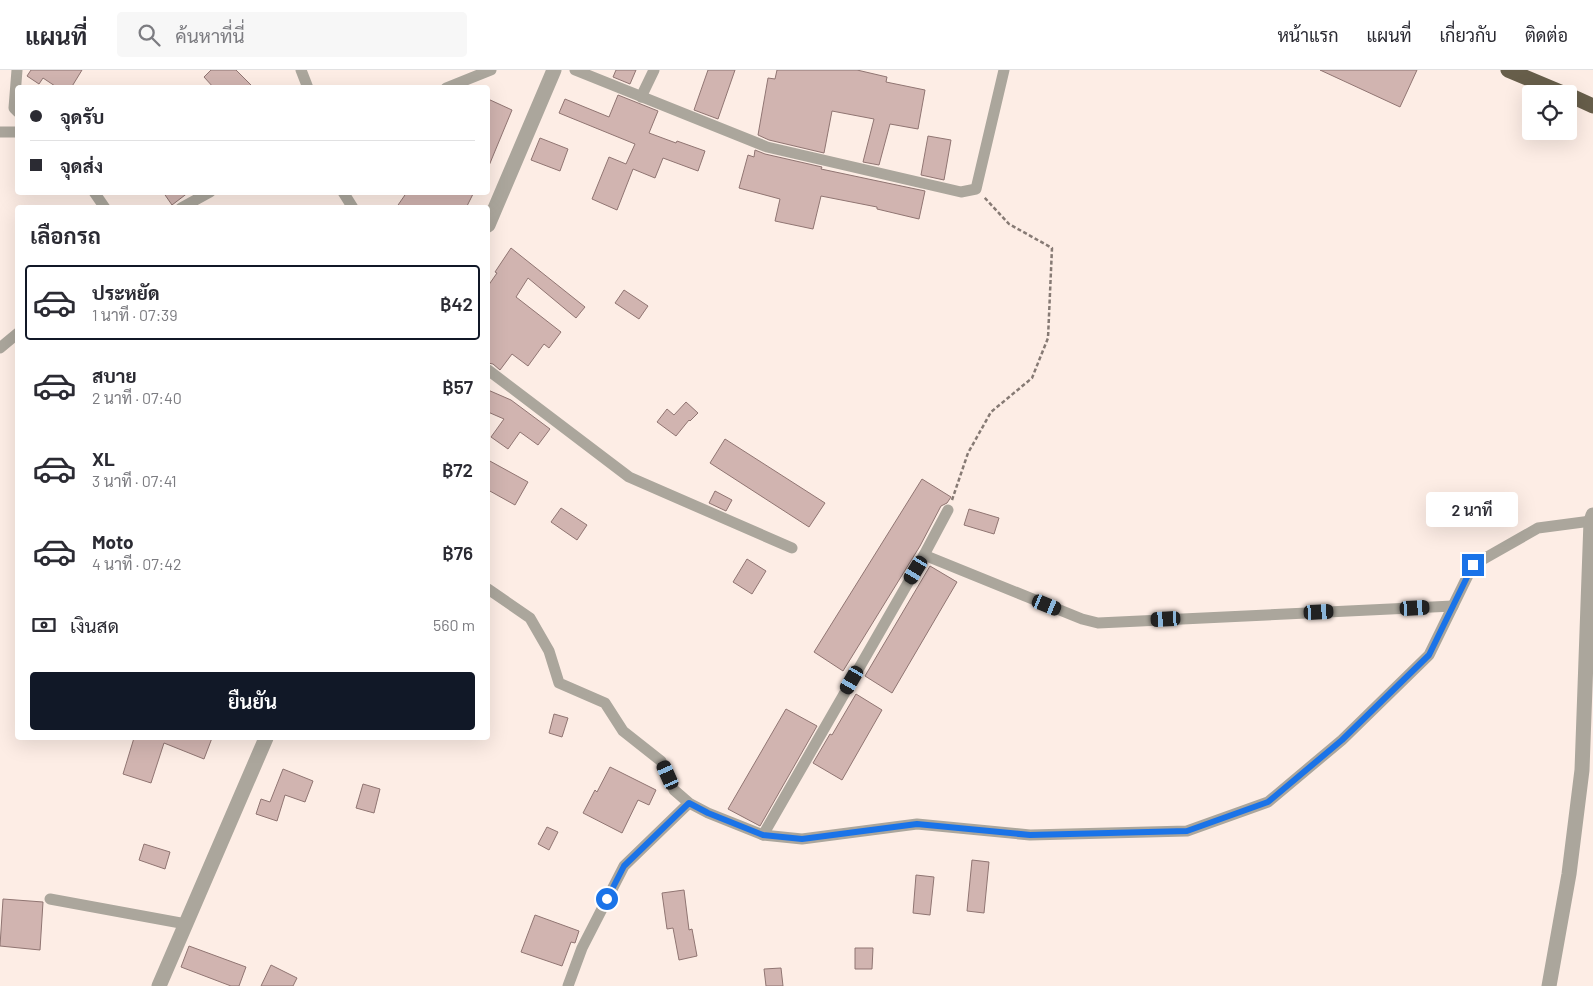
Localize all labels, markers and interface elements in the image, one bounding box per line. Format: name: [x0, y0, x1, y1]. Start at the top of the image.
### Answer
search box: [117, 12, 467, 57]
text: แผนที่: [25, 21, 87, 50]
icon: search: [135, 21, 163, 49]
text: ค้นหาที่นี่: [175, 24, 245, 47]
text: หน้าแรก: [1277, 24, 1339, 46]
text: แผนที่: [1367, 24, 1411, 46]
text: เกี่ยวกับ: [1439, 24, 1497, 46]
text: ติดต่อ: [1525, 24, 1568, 46]
map controls: [1522, 85, 1577, 140]
button: locate: [1522, 85, 1577, 140]
text: จุดรับ: [60, 105, 104, 128]
text: จุดส่ง: [60, 154, 103, 177]
text: เลือกรถ: [30, 222, 101, 248]
icon: car: [32, 280, 77, 325]
text: ประหยัด: [92, 281, 160, 304]
text: ฿42: [440, 292, 473, 315]
text: 1 นาที · 07:39: [92, 305, 178, 324]
icon: car: [32, 363, 77, 408]
text: สบาย: [92, 364, 137, 387]
text: ฿57: [442, 375, 473, 398]
text: 2 นาที · 07:40: [92, 388, 182, 407]
icon: car: [32, 446, 77, 491]
text: XL: [92, 447, 115, 470]
text: ฿72: [442, 458, 473, 481]
text: 3 นาที · 07:41: [92, 471, 177, 490]
callout: 2 นาที: [1427, 492, 1519, 528]
text: 2 นาที: [1451, 500, 1493, 519]
icon: car: [32, 529, 77, 574]
text: Moto: [92, 530, 134, 553]
text: ฿76: [442, 541, 473, 564]
car: [901, 553, 930, 587]
text: 4 นาที · 07:42: [92, 554, 182, 573]
route end: [1462, 554, 1484, 576]
car: [1030, 592, 1063, 618]
car: [1399, 600, 1430, 616]
car: [1303, 604, 1334, 620]
icon: cash: [30, 611, 58, 639]
car: [1150, 611, 1181, 627]
text: เงินสด: [70, 614, 119, 637]
text: 560 m: [433, 615, 475, 634]
car: [838, 663, 865, 697]
button: ยืนยัน: [30, 672, 475, 730]
car: [655, 758, 680, 792]
route start: [596, 888, 618, 910]

